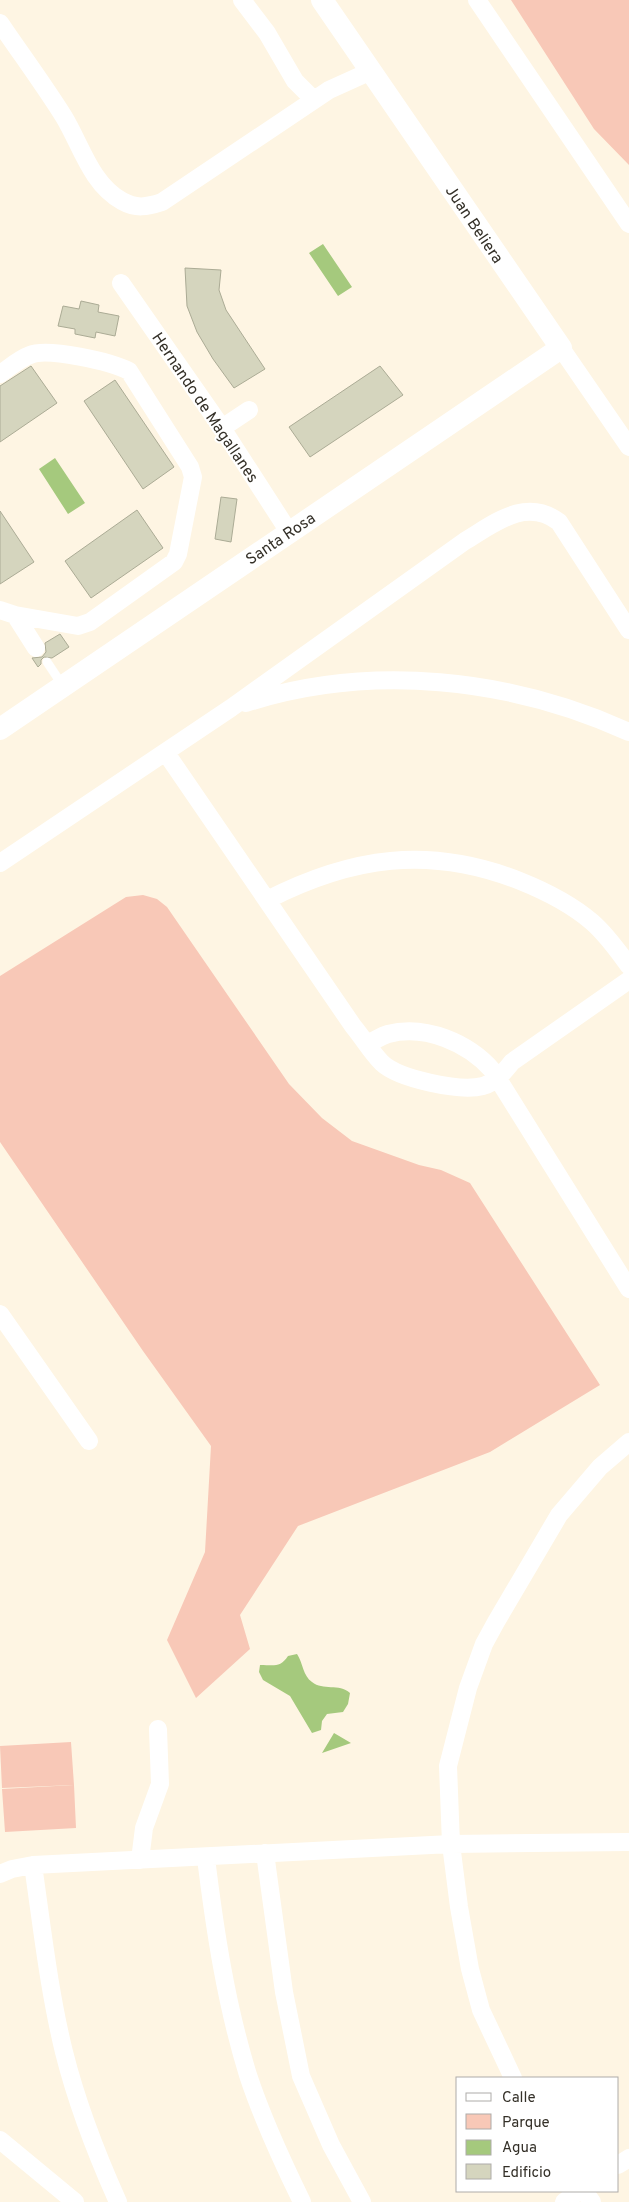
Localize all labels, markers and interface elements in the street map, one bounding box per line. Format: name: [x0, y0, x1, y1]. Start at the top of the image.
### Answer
street label: Juan Beliera: [440, 182, 507, 268]
street label: Hernando de Magallanes: [147, 329, 262, 487]
street label: Santa Rosa: [242, 509, 320, 570]
legend: [456, 2077, 619, 2192]
text: Calle: [502, 2089, 536, 2108]
text: Parque: [502, 2114, 550, 2133]
text: Agua: [502, 2139, 537, 2158]
text: Edificio: [502, 2164, 551, 2183]

